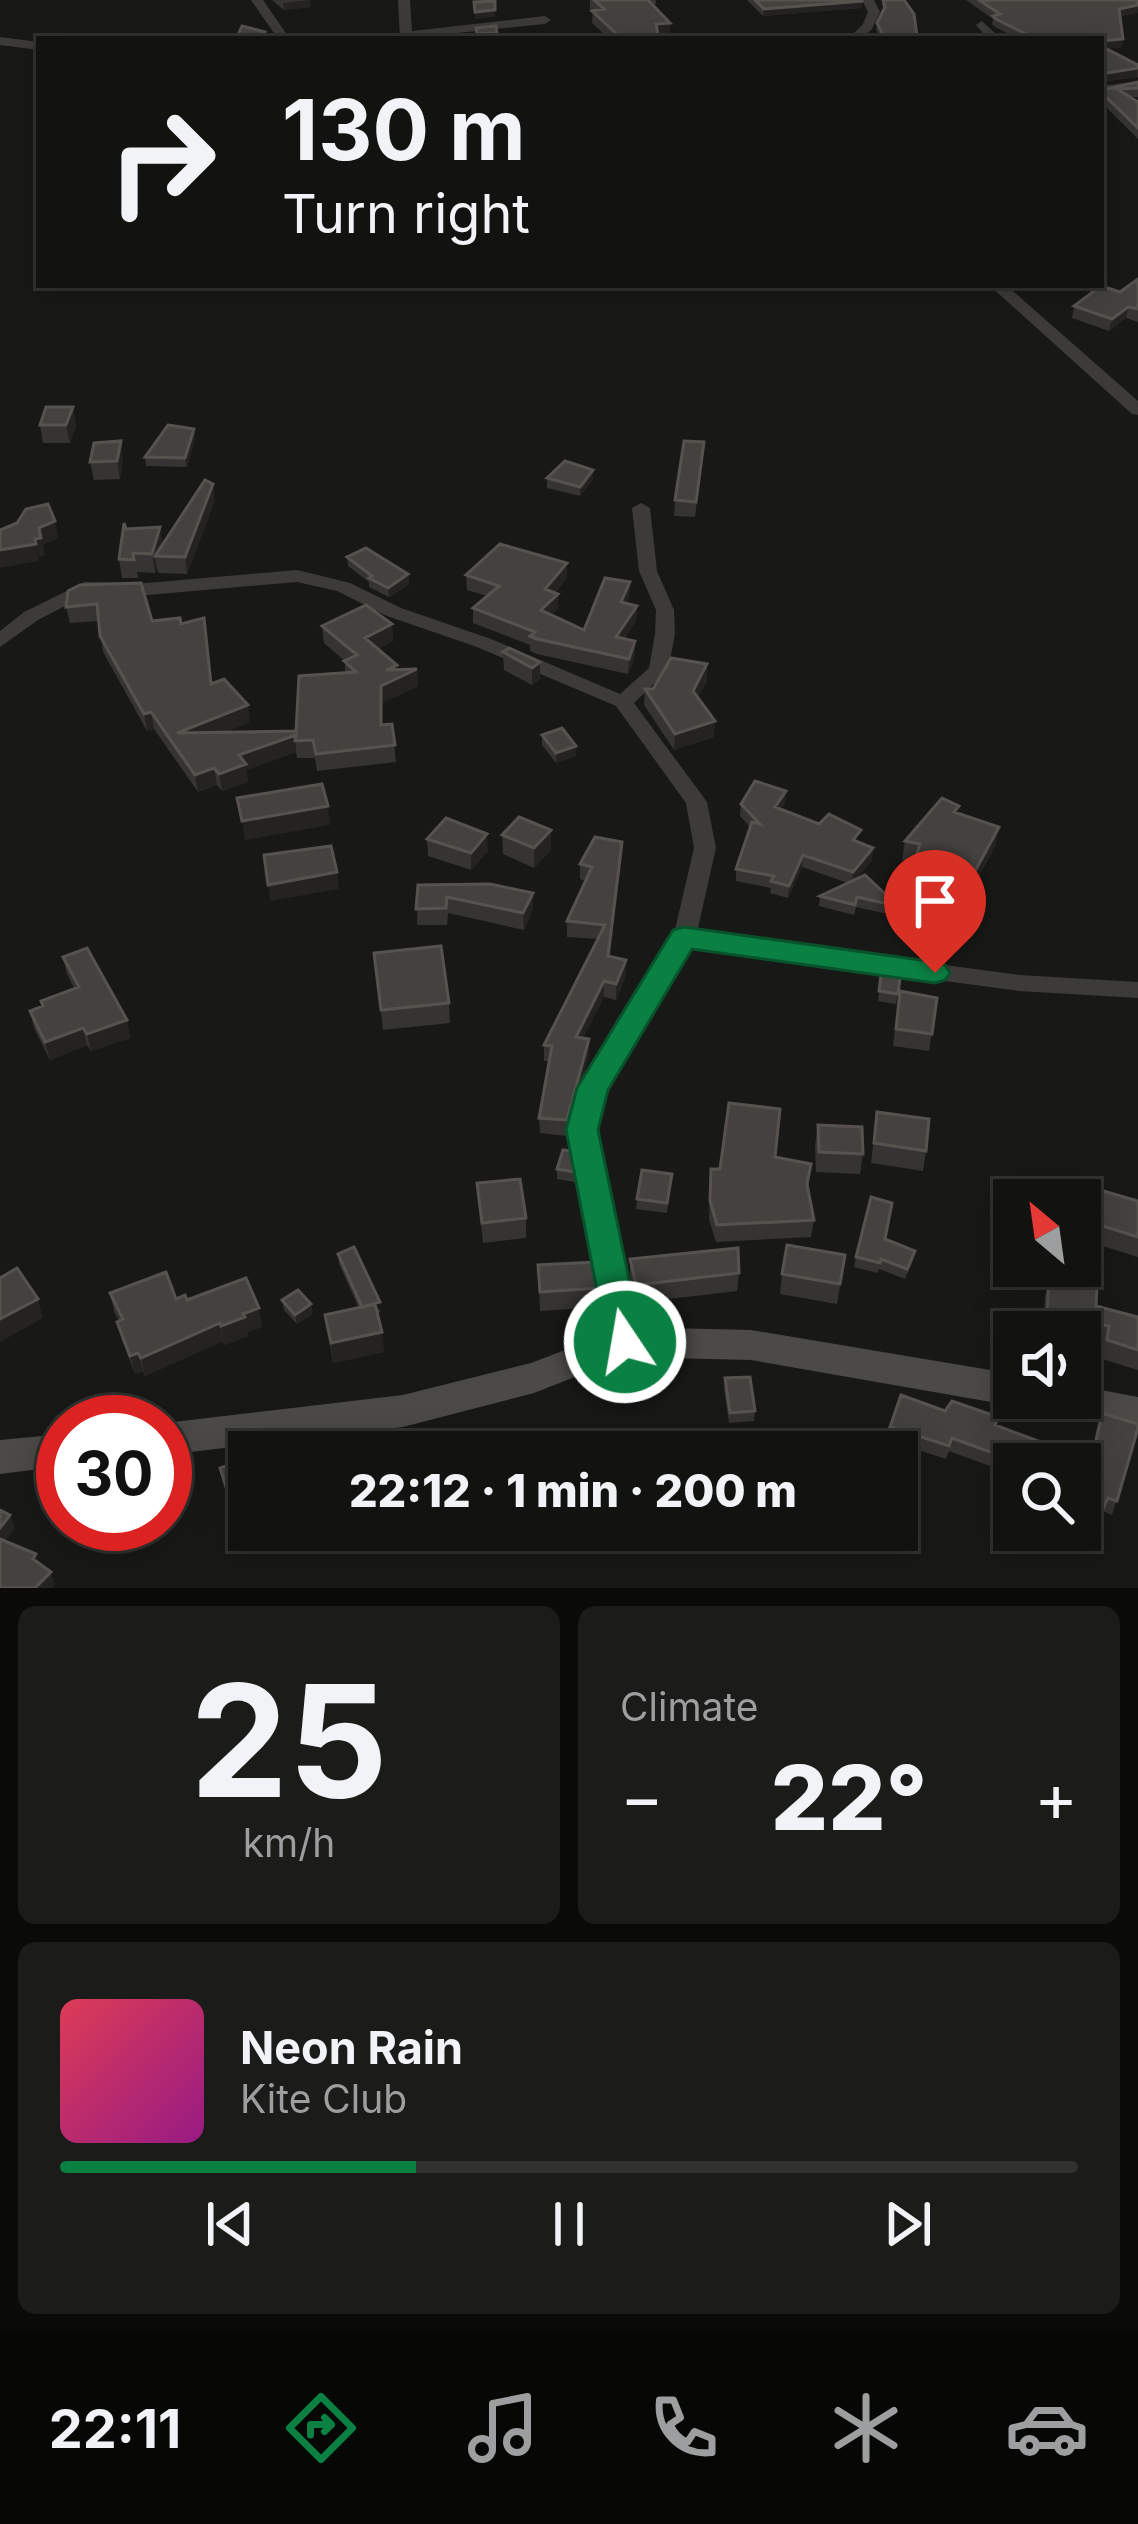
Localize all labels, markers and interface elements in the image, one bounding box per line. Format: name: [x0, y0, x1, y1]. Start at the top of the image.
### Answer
text: 130 m: [282, 79, 526, 180]
icon: right: [84, 84, 240, 240]
text: Turn right: [282, 181, 530, 246]
pin: [884, 850, 986, 973]
icon: arrive: [902, 868, 968, 934]
north arrow: [993, 1179, 1101, 1287]
map controls: [993, 1179, 1101, 1551]
position arrow: [562, 1279, 688, 1405]
button: sound: [993, 1311, 1101, 1419]
speed limit sign: 30: [36, 1395, 192, 1551]
button: search: [993, 1443, 1101, 1551]
text: 22:12 · 1 min · 200 m: [349, 1463, 797, 1518]
text: 25: [190, 1646, 388, 1835]
text: Climate: [620, 1683, 759, 1730]
text: 22°: [771, 1743, 927, 1852]
text: −: [620, 1757, 664, 1837]
text: +: [1034, 1757, 1078, 1837]
text: km/h: [243, 1819, 335, 1866]
text: Neon Rain: [240, 2020, 463, 2075]
text: Kite Club: [240, 2075, 407, 2122]
icon: previous: [197, 2191, 263, 2257]
icon: pause: [536, 2191, 602, 2257]
icon: next: [875, 2191, 941, 2257]
icon: directions: [279, 2386, 363, 2470]
icon: music: [461, 2386, 545, 2470]
icon: phone: [642, 2386, 726, 2470]
icon: climate: [824, 2386, 908, 2470]
icon: car: [1005, 2386, 1089, 2470]
text: 22:11: [49, 2396, 181, 2461]

